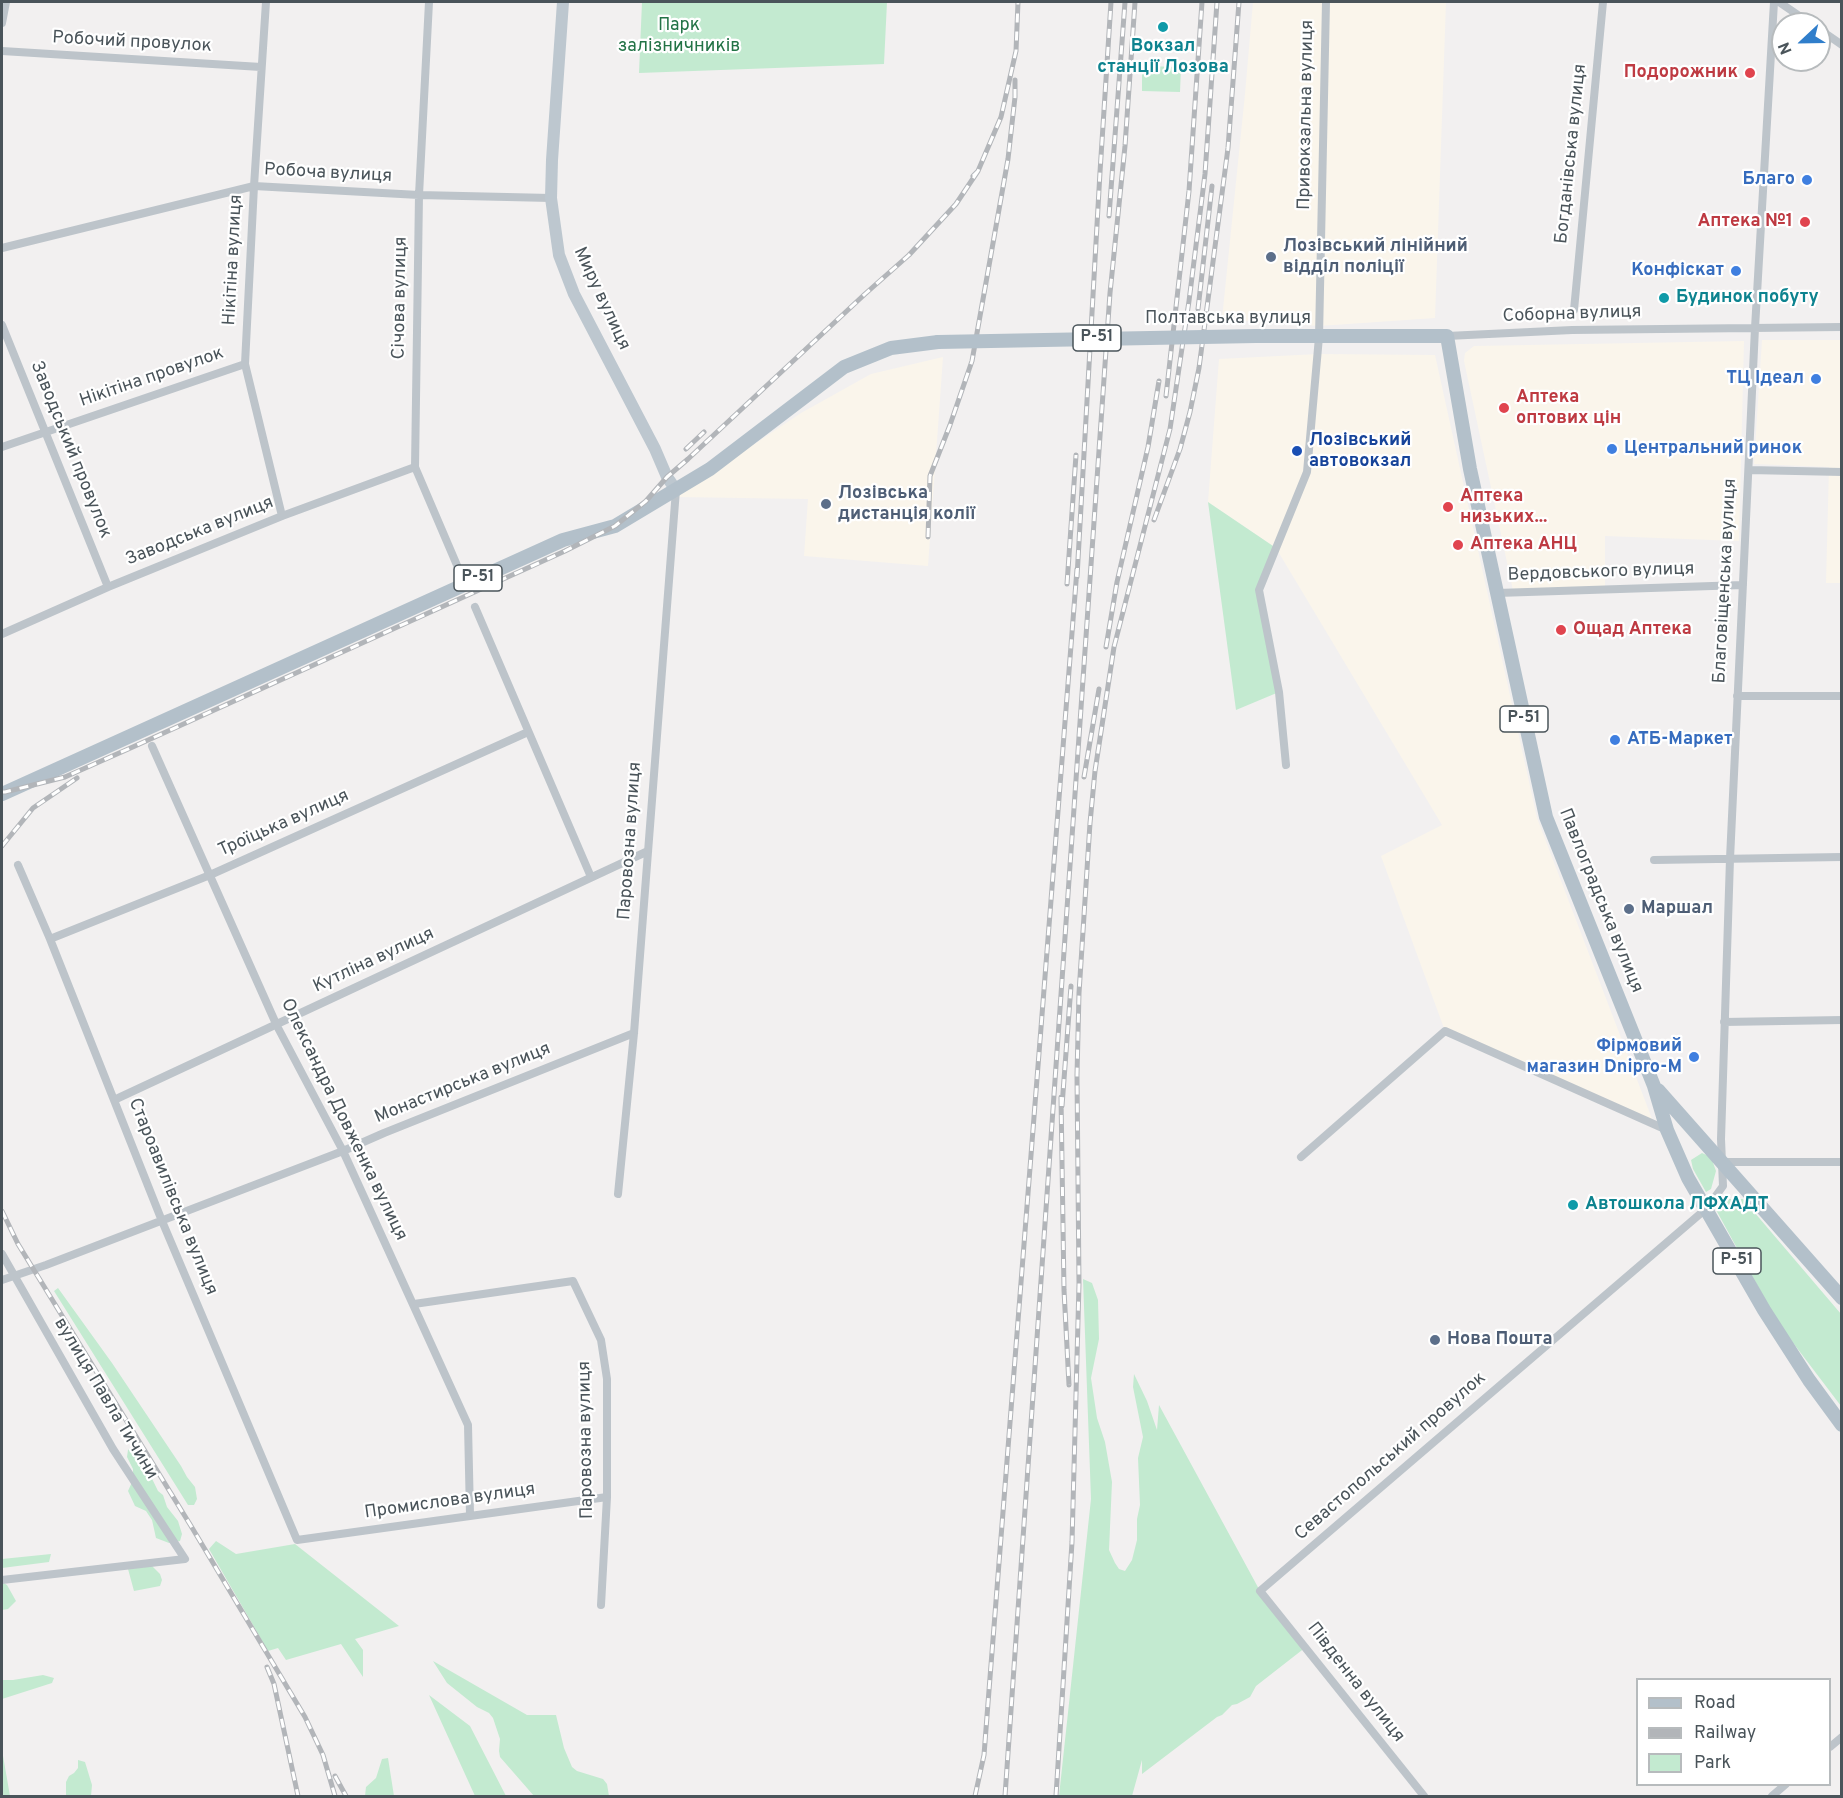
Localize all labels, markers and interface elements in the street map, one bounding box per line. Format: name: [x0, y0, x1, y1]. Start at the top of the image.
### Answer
north arrow: [1771, 12, 1831, 72]
park label: Парк залізничників: [618, 15, 740, 57]
marker: Вокзал станції Лозова: [1156, 20, 1170, 34]
street label: Привокзальна вулиця: [1295, 20, 1319, 210]
street label: Робочий провулок: [52, 28, 212, 58]
place label: Вокзал станції Лозова: [1097, 36, 1229, 78]
text: N: [1775, 39, 1798, 57]
place label: Подорожник: [1624, 62, 1738, 84]
street label: Богданівська вулиця: [1552, 63, 1592, 245]
marker: Подорожник: [1743, 66, 1757, 80]
street label: Робоча вулиця: [263, 160, 393, 188]
place label: Благо: [1742, 169, 1795, 191]
marker: Благо: [1800, 173, 1814, 187]
street label: Нікітіна вулиця: [220, 194, 248, 326]
place label: Аптека №1: [1697, 211, 1793, 233]
marker: Аптека №1: [1798, 215, 1812, 229]
street label: Січова вулиця: [389, 236, 413, 360]
place label: Лозівський лінійний відділ поліції: [1283, 236, 1468, 278]
street label: Миру вулиця: [568, 244, 634, 354]
marker: Лозівський лінійний відділ поліції: [1264, 250, 1278, 264]
place label: Конфіскат: [1631, 260, 1724, 282]
marker: Конфіскат: [1729, 264, 1743, 278]
place label: Будинок побуту: [1676, 287, 1819, 309]
marker: Будинок побуту: [1657, 291, 1671, 305]
street label: Соборна вулиця: [1502, 302, 1642, 328]
street label: Полтавська вулиця: [1145, 308, 1311, 330]
road number: Р-51: [1073, 325, 1121, 351]
street label: Нікітіна провулок: [77, 343, 227, 413]
street label: Заводський провулок: [25, 358, 115, 542]
place label: ТЦ Ідеал: [1726, 368, 1804, 390]
marker: ТЦ Ідеал: [1809, 372, 1823, 386]
place label: Аптека оптових цін: [1516, 387, 1621, 430]
marker: Аптека оптових цін: [1497, 401, 1511, 415]
place label: Лозівський автовокзал: [1309, 430, 1411, 472]
place label: Центральний ринок: [1624, 438, 1802, 460]
marker: Центральний ринок: [1605, 442, 1619, 456]
marker: Лозівський автовокзал: [1290, 444, 1304, 458]
street label: Благовіщенська вулиця: [1710, 478, 1742, 684]
place label: Лозівська дистанція колії: [838, 483, 975, 526]
place label: Аптека низьких...: [1460, 486, 1547, 528]
street label: Заводська вулиця: [123, 492, 277, 572]
marker: Лозівська дистанція колії: [819, 497, 833, 511]
marker: Аптека низьких...: [1441, 500, 1455, 514]
place label: Аптека АНЦ: [1470, 534, 1577, 556]
marker: Аптека АНЦ: [1451, 538, 1465, 552]
street label: Вердовського вулиця: [1507, 559, 1695, 587]
road number: Р-51: [454, 565, 502, 591]
place label: Ощад Аптека: [1573, 619, 1692, 641]
marker: Ощад Аптека: [1554, 623, 1568, 637]
road number: Р-51: [1500, 706, 1548, 732]
place label: АТБ-Маркет: [1627, 729, 1732, 751]
marker: АТБ-Маркет: [1608, 733, 1622, 747]
street label: Паровозна вулиця: [615, 761, 647, 921]
street label: Троїцька вулиця: [215, 786, 353, 862]
street label: Павлоградська вулиця: [1553, 806, 1647, 996]
place label: Маршал: [1641, 898, 1713, 920]
marker: Маршал: [1622, 902, 1636, 916]
street label: Кутліна вулиця: [310, 924, 438, 998]
street label: Олександра Довженка вулиця: [275, 995, 411, 1245]
place label: Фірмовий магазин Dnipro-M: [1526, 1036, 1682, 1078]
street label: Монастирська вулиця: [372, 1039, 554, 1129]
marker: Фірмовий магазин Dnipro-M: [1687, 1050, 1701, 1064]
street label: Староавилівська вулиця: [123, 1095, 221, 1299]
place label: Автошкола ЛФХАДТ: [1585, 1194, 1769, 1216]
marker: Автошкола ЛФХАДТ: [1566, 1198, 1580, 1212]
road number: Р-51: [1713, 1248, 1761, 1274]
street label: вулиця Павла Тичини: [48, 1314, 162, 1484]
place label: Нова Пошта: [1447, 1329, 1552, 1351]
marker: Нова Пошта: [1428, 1333, 1442, 1347]
street label: Паровозна вулиця: [575, 1361, 599, 1519]
street label: Севастопольський провулок: [1291, 1368, 1491, 1546]
street label: Промислова вулиця: [363, 1479, 537, 1525]
street label: Південна вулиця: [1302, 1619, 1408, 1747]
legend: [1636, 1678, 1831, 1786]
text: Road: [1694, 1692, 1736, 1715]
text: Railway: [1694, 1722, 1756, 1745]
text: Park: [1694, 1752, 1731, 1775]

